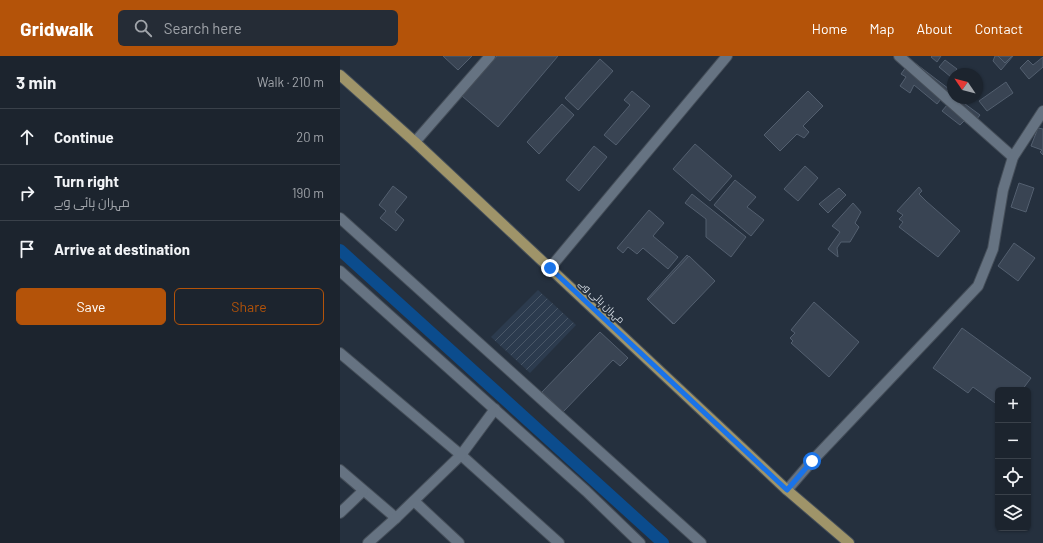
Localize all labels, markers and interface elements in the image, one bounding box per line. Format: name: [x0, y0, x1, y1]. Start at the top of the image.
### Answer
search box: [118, 10, 398, 46]
text: Gridwalk: [20, 17, 94, 40]
icon: search: [132, 17, 154, 39]
text: Search here: [164, 19, 242, 37]
text: Home: [812, 20, 848, 37]
text: Map: [870, 20, 894, 37]
text: About: [916, 20, 953, 37]
text: Contact: [975, 20, 1023, 37]
north arrow: [947, 68, 983, 104]
text: 3 min: [16, 72, 56, 92]
text: Walk · 210 m: [257, 74, 324, 90]
icon: ahead: [16, 126, 38, 148]
text: Continue: [54, 128, 114, 146]
text: 20 m: [296, 129, 324, 145]
text: Turn right: [54, 172, 119, 190]
icon: right: [16, 182, 38, 204]
text: 190 m: [292, 185, 324, 201]
text: مہران ہائی وے: [54, 194, 130, 210]
icon: arrive: [16, 238, 38, 260]
text: Arrive at destination: [54, 240, 190, 258]
route end: [541, 259, 559, 277]
street label: مہران ہائی وے: [576, 277, 627, 326]
button: Save: [16, 288, 166, 325]
button: Share: [174, 288, 324, 325]
map controls: [995, 387, 1031, 531]
button: +: [995, 387, 1031, 423]
button: −: [995, 423, 1031, 459]
route start: [803, 452, 821, 470]
button: locate: [995, 459, 1031, 495]
button: layers: [995, 495, 1031, 531]

